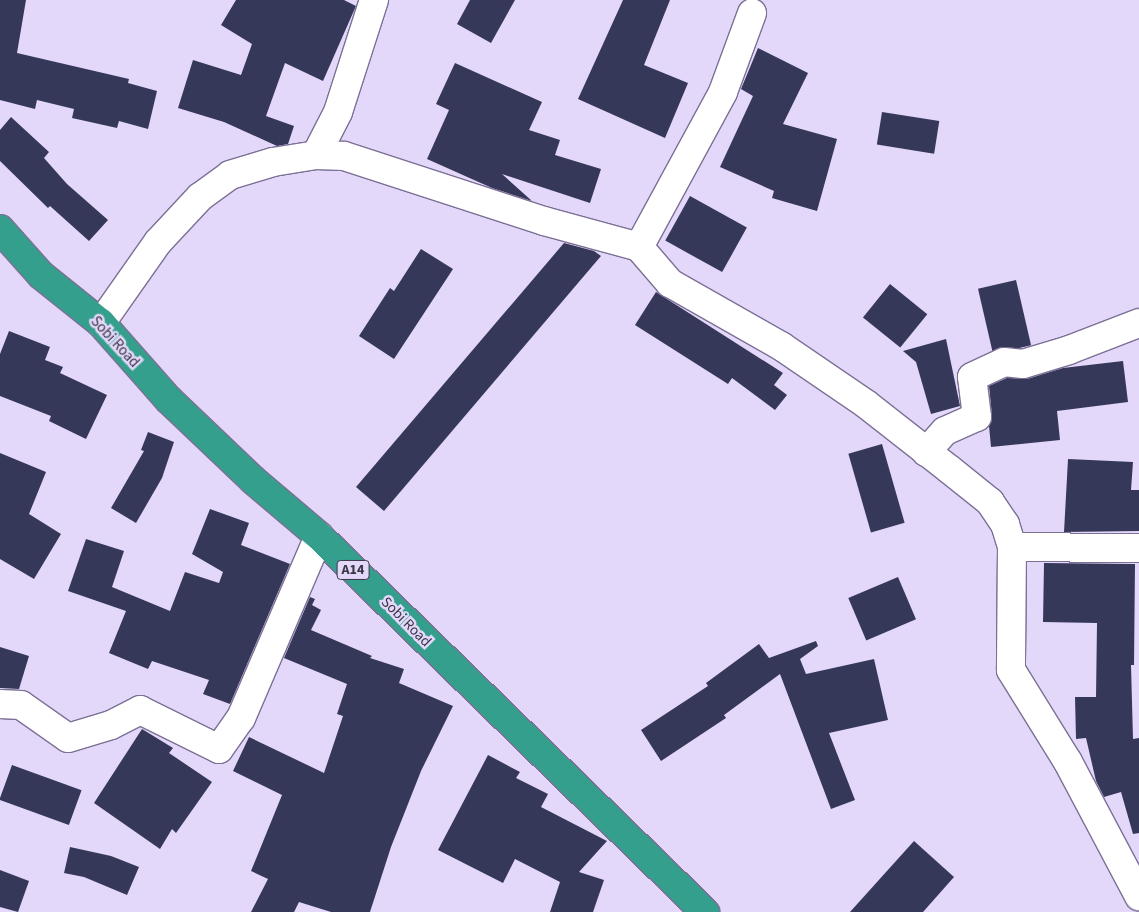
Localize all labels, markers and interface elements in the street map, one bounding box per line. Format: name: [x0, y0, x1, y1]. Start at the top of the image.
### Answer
street label: Sobi Road: [87, 313, 143, 371]
road number: A14: [336, 558, 370, 582]
street label: Sobi Road: [377, 593, 435, 651]

